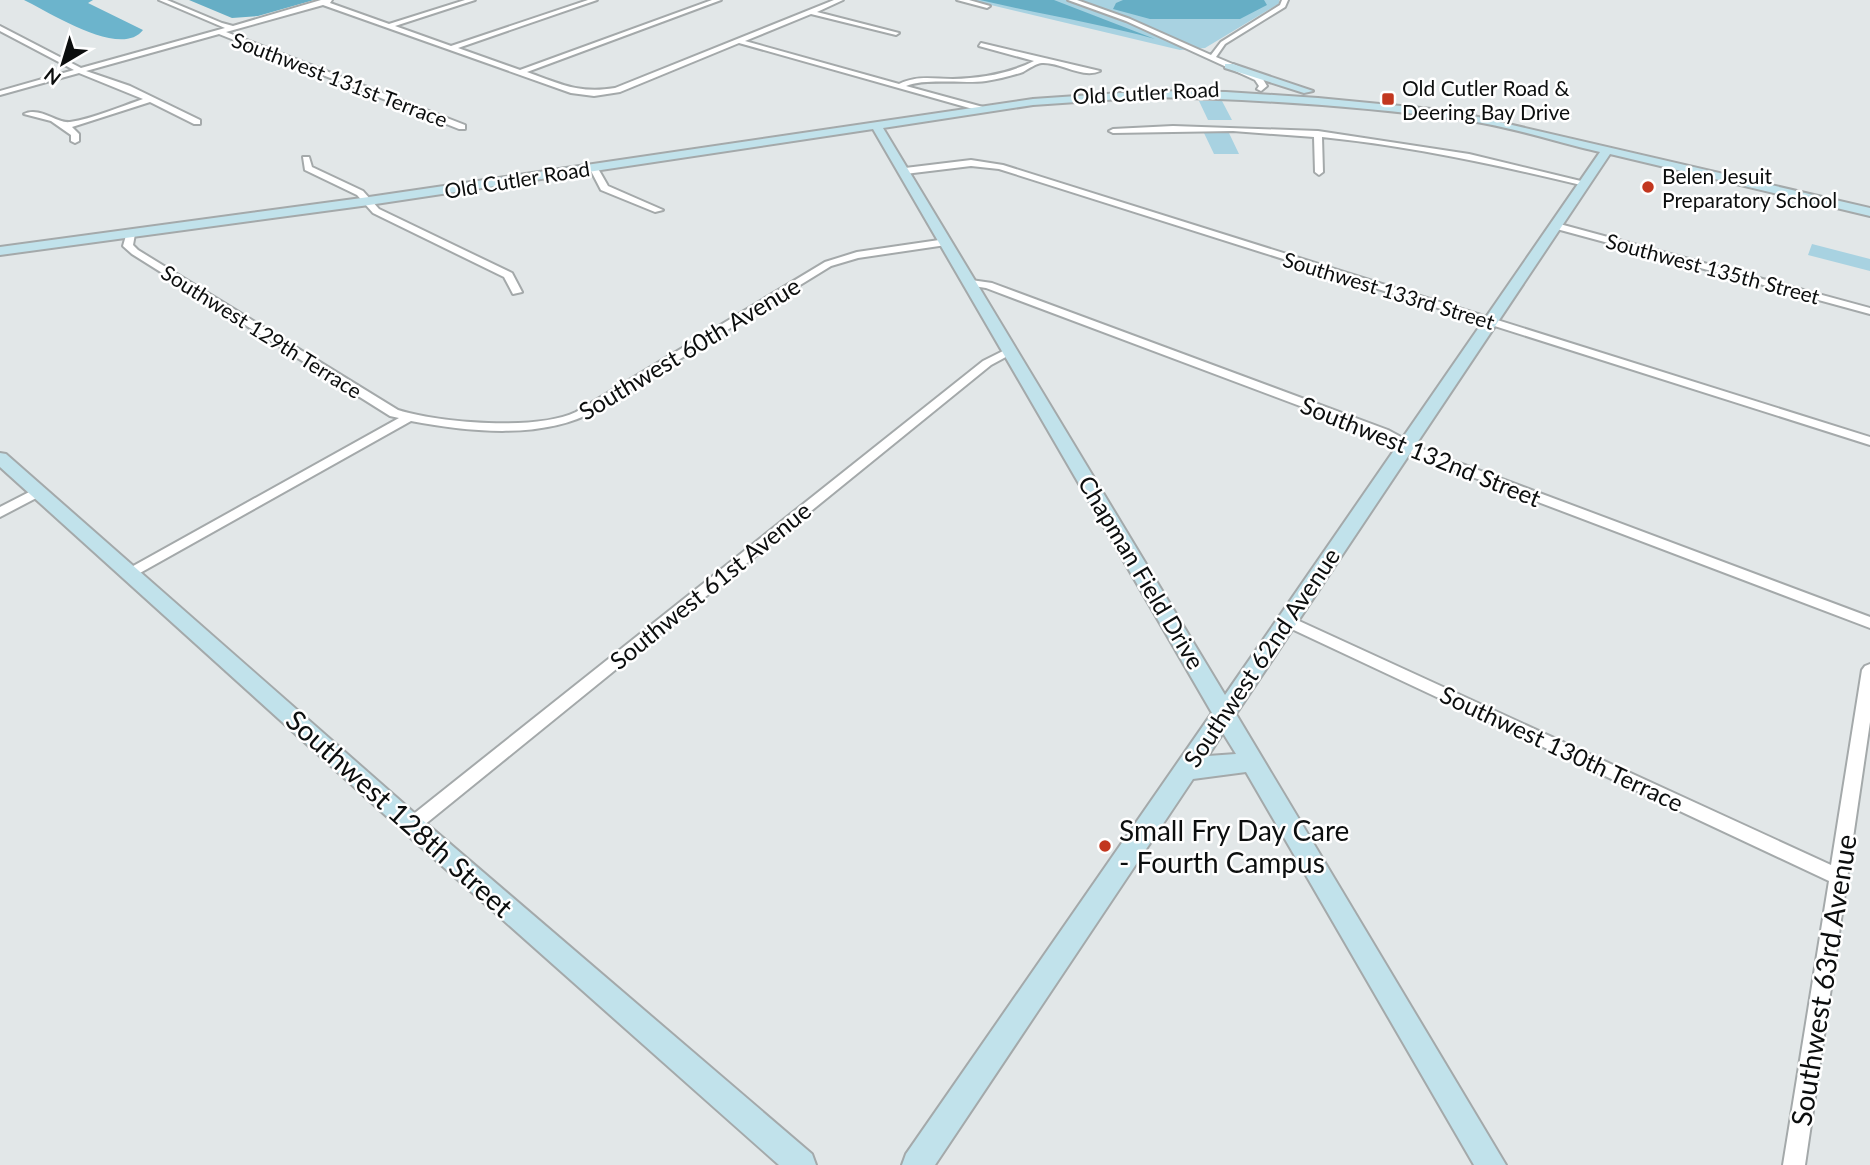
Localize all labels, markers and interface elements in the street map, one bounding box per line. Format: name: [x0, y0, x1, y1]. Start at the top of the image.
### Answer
street label: Southwest 131st Terrace: [229, 26, 451, 132]
north arrow: [28, 28, 98, 98]
text: N: [39, 63, 65, 90]
place label: Old Cutler Road & Deering Bay Drive: [1402, 75, 1570, 124]
street label: Old Cutler Road: [1072, 76, 1220, 108]
marker: Old Cutler Road & Deering Bay Drive: [1380, 91, 1396, 107]
street label: Old Cutler Road: [442, 155, 592, 203]
place label: Belen Jesuit Preparatory School: [1662, 163, 1837, 212]
marker: Belen Jesuit Preparatory School: [1640, 179, 1656, 195]
street label: Southwest 135th Street: [1603, 227, 1823, 309]
street label: Southwest 133rd Street: [1280, 246, 1498, 334]
street label: Southwest 129th Terrace: [157, 259, 367, 403]
street label: Southwest 60th Avenue: [573, 270, 805, 426]
street label: Southwest 132nd Street: [1297, 390, 1546, 513]
street label: Chapman Field Drive: [1073, 470, 1211, 674]
street label: Southwest 61st Avenue: [604, 495, 816, 675]
street label: Southwest 62nd Avenue: [1177, 542, 1345, 772]
street label: Southwest 130th Terrace: [1436, 679, 1688, 817]
street label: Southwest 128th Street: [280, 702, 520, 924]
place label: Small Fry Day Care - Fourth Campus: [1119, 813, 1349, 879]
street label: Southwest 63rd Avenue: [1783, 832, 1863, 1128]
marker: Small Fry Day Care - Fourth Campus: [1097, 838, 1113, 854]

